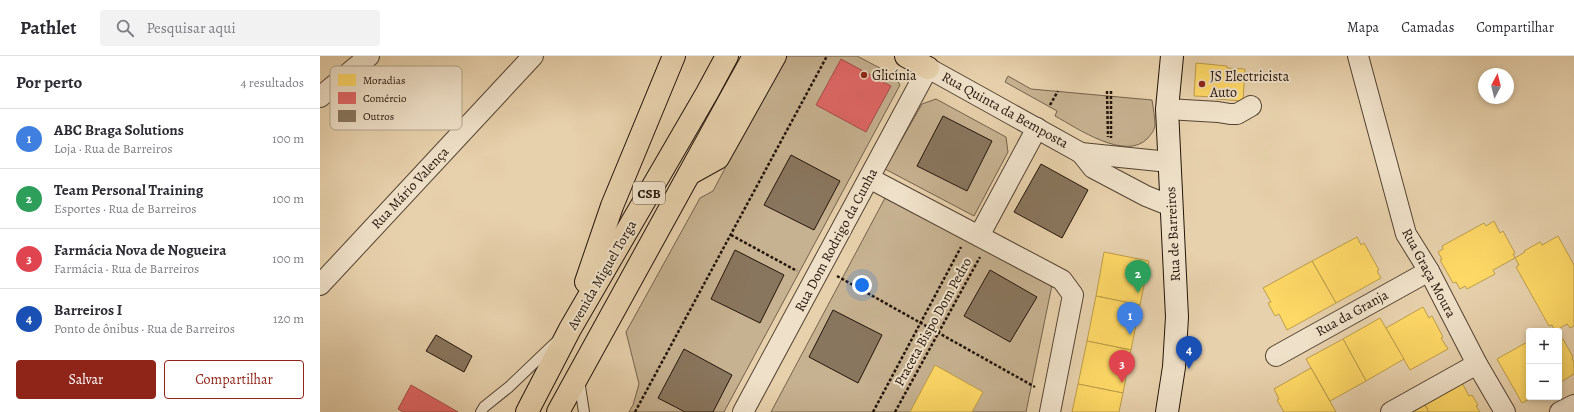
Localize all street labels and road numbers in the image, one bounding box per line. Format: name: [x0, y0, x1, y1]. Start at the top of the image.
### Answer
street label: Rua Quinta da Bemposta: [938, 67, 1072, 153]
street label: Rua Mário Valença: [367, 142, 453, 233]
street label: Rua Dom Rodrigo da Cunha: [790, 165, 882, 315]
road number: CSB: [633, 182, 665, 204]
street label: Rua de Barreiros: [1161, 186, 1185, 282]
street label: Avenida Miguel Torga: [562, 216, 641, 334]
street label: Rua Graça Moura: [1397, 225, 1461, 321]
street label: Praceta Bispo Dom Pedro: [890, 254, 976, 390]
street label: Rua da Granja: [1312, 285, 1392, 341]

